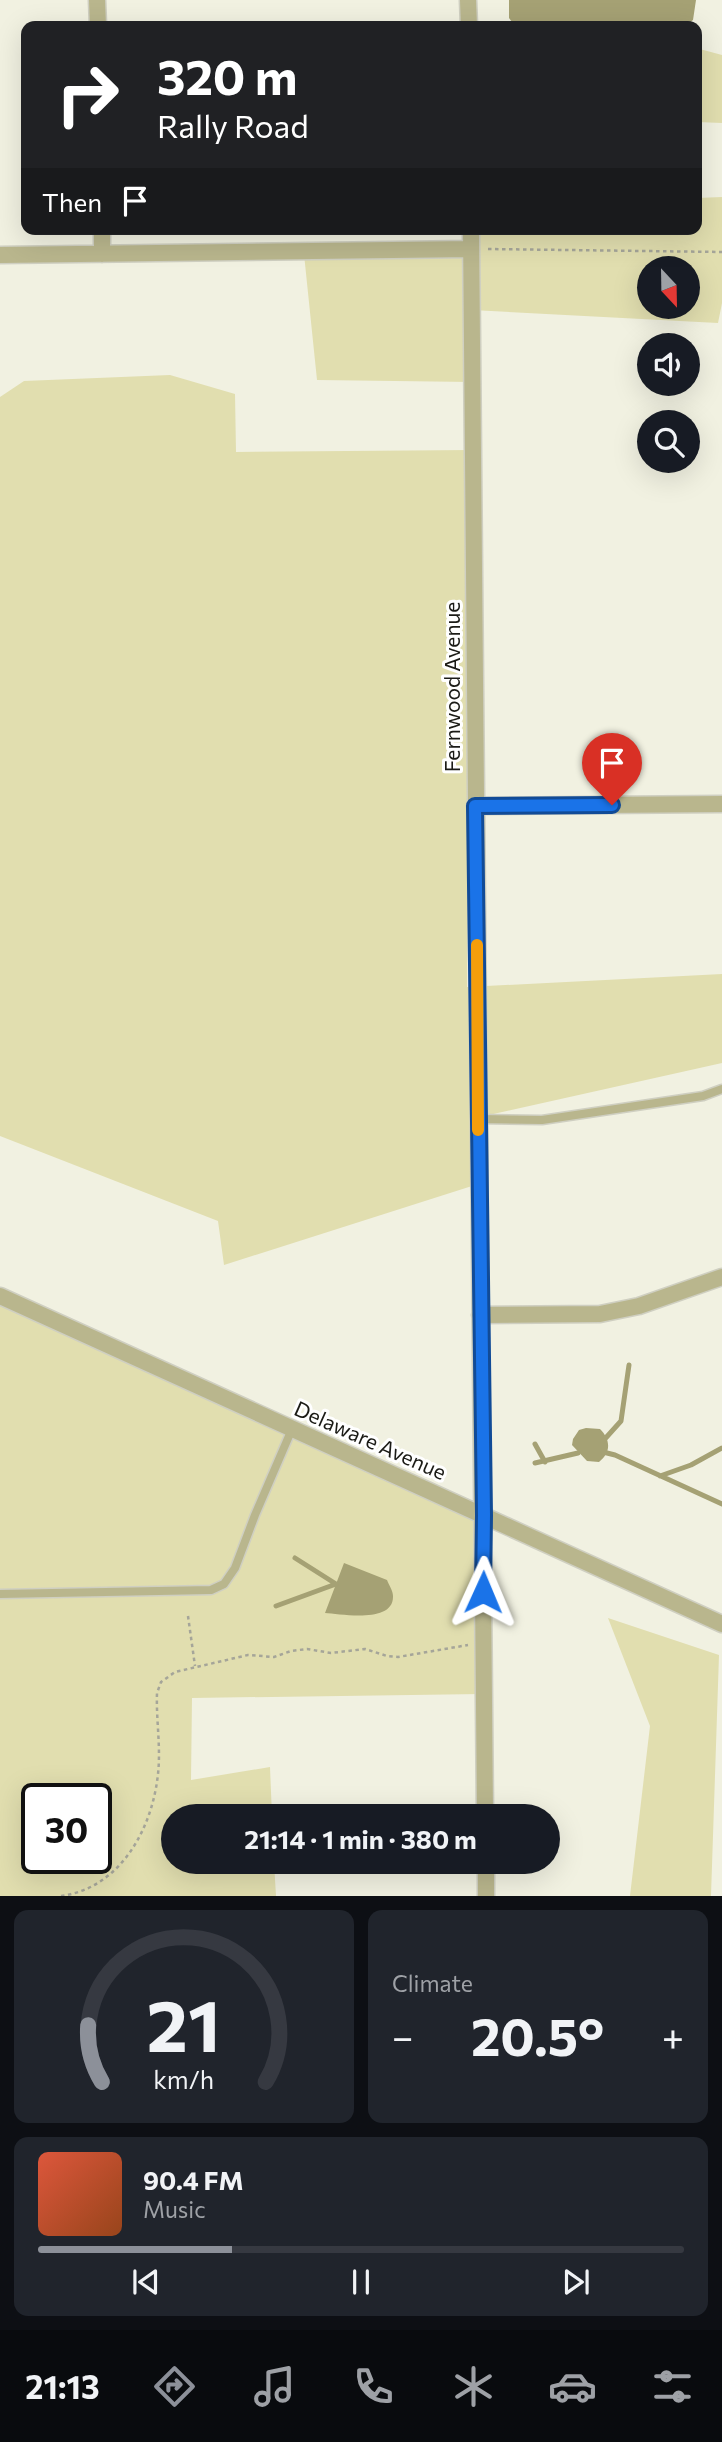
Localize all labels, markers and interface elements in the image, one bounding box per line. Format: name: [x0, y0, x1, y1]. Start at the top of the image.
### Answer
text: 320 m: [157, 45, 298, 105]
icon: right: [42, 49, 133, 140]
text: Rally Road: [157, 105, 309, 145]
icon: arrive: [116, 182, 154, 220]
text: Then: [42, 186, 102, 217]
north arrow: [637, 256, 700, 318]
map controls: [637, 256, 700, 473]
button: sound: [637, 333, 700, 396]
button: search: [637, 410, 700, 473]
street label: Fernwood Avenue: [439, 602, 464, 772]
pin: [582, 733, 642, 805]
icon: arrive: [593, 744, 631, 782]
street label: Delaware Avenue: [291, 1395, 450, 1484]
position arrow: [446, 1555, 520, 1629]
speed limit sign: 30: [21, 1783, 112, 1874]
text: 21:14 · 1 min · 380 m: [244, 1823, 477, 1854]
text: Climate: [392, 1969, 473, 1997]
text: 21: [147, 1979, 221, 2068]
text: 20.5°: [471, 2003, 604, 2067]
text: −: [392, 2012, 414, 2059]
text: +: [662, 2012, 684, 2059]
text: km/h: [154, 2064, 214, 2094]
text: 90.4 FM: [143, 2164, 244, 2195]
text: Music: [143, 2195, 206, 2223]
icon: previous: [127, 2263, 165, 2301]
icon: pause: [342, 2263, 380, 2301]
icon: next: [557, 2263, 595, 2301]
icon: directions: [150, 2362, 199, 2411]
icon: music: [250, 2362, 299, 2411]
icon: phone: [349, 2362, 398, 2411]
icon: climate: [449, 2362, 498, 2411]
icon: car: [548, 2362, 597, 2411]
icon: filters: [648, 2362, 697, 2411]
text: 21:13: [25, 2366, 100, 2406]

